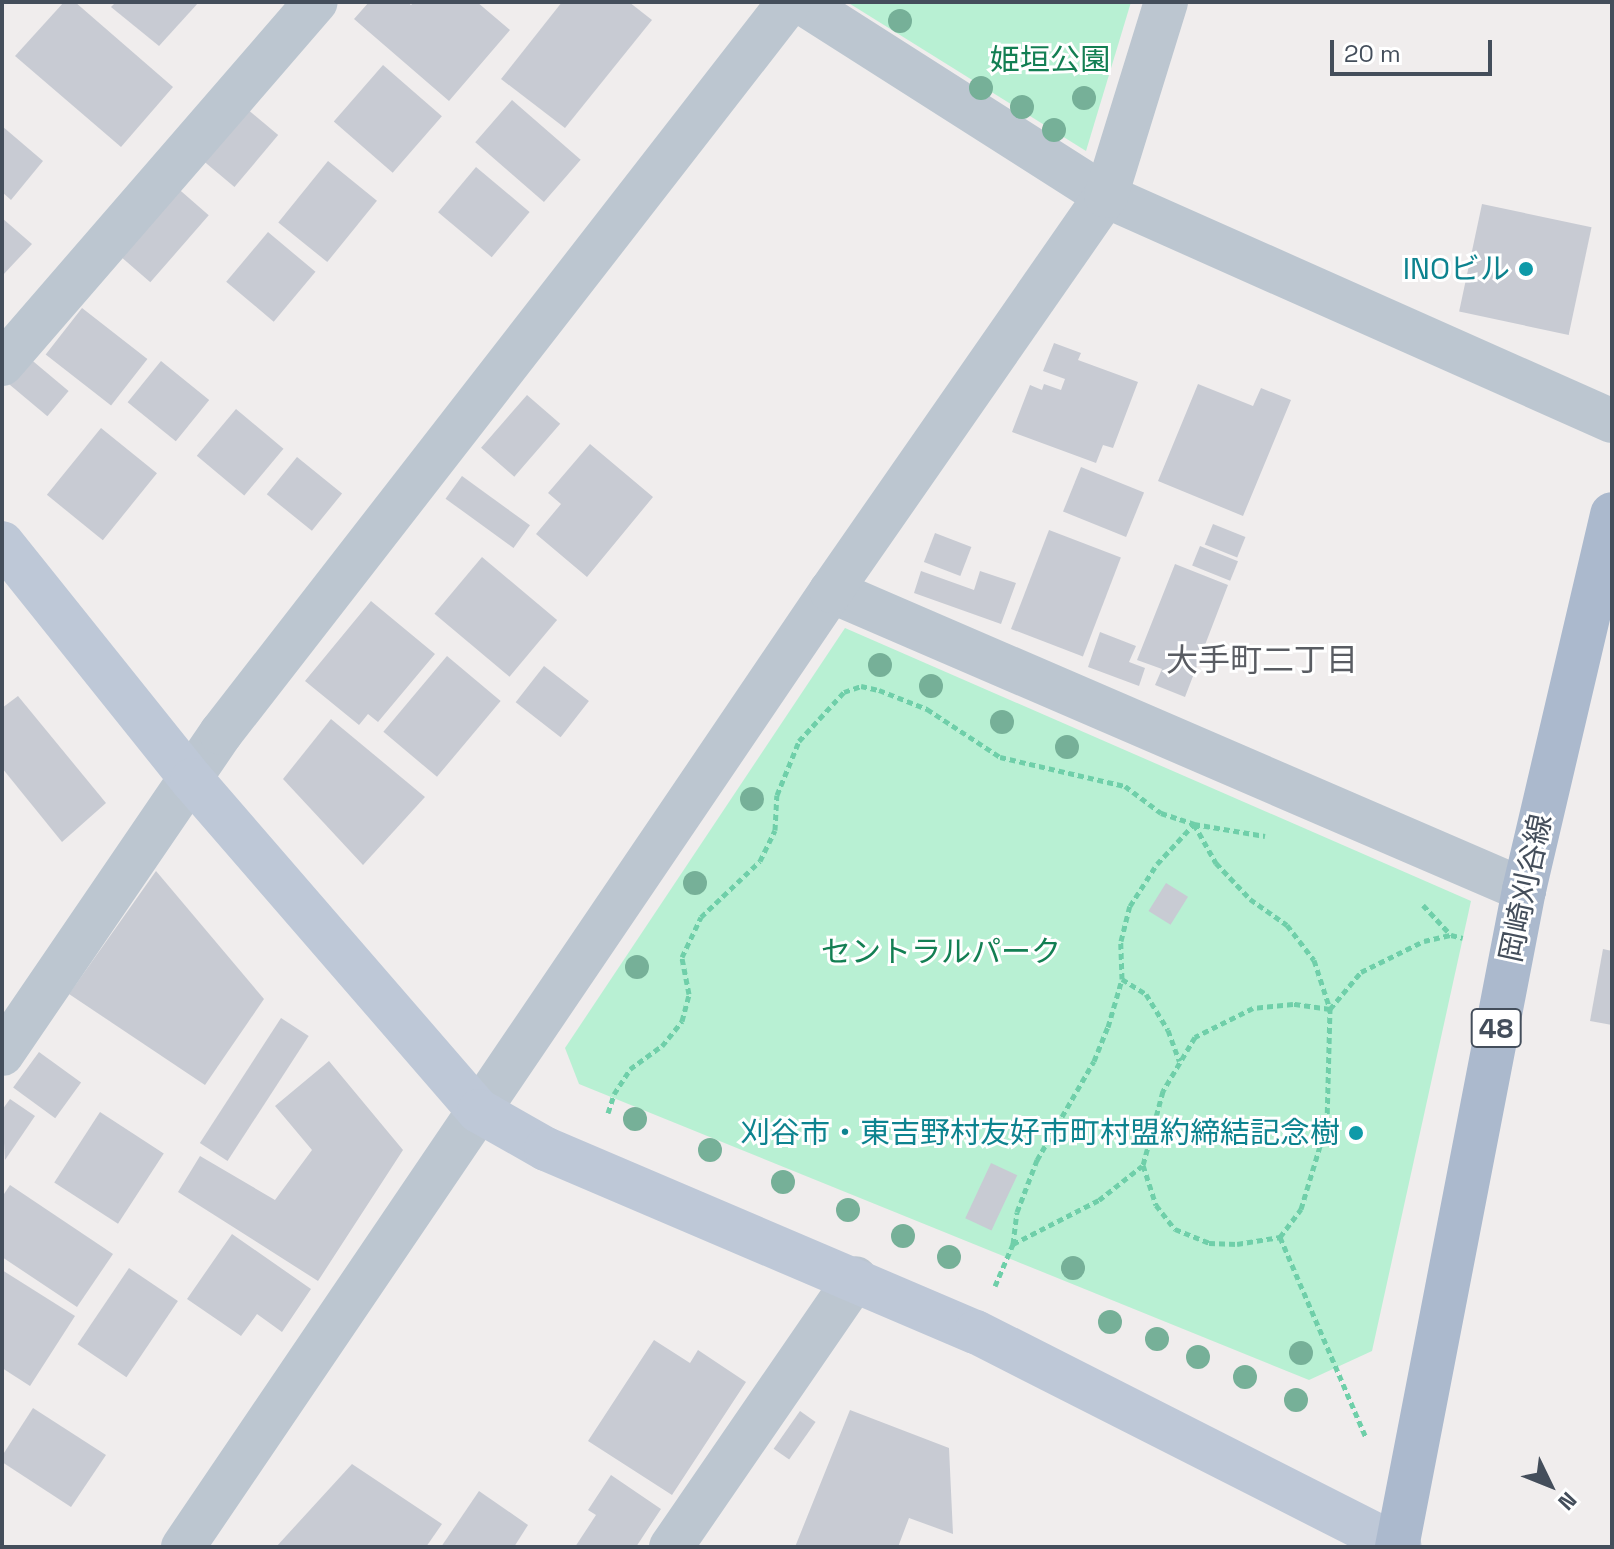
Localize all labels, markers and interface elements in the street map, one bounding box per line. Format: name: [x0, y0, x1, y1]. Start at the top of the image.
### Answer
scale bar: [1334, 24, 1496, 74]
text: 20 m: [1344, 38, 1401, 69]
park label: 姫垣公園: [990, 42, 1110, 78]
place label: INOビル: [1403, 251, 1510, 287]
marker: INOビル: [1517, 260, 1535, 278]
district label: 大手町二丁目: [1166, 641, 1358, 679]
street label: 岡崎刈谷線: [1493, 811, 1559, 965]
park label: セントラルパーク: [821, 934, 1061, 970]
road number: 48: [1470, 1004, 1522, 1052]
place label: 刈谷市・東吉野村友好市町村盟約締結記念樹: [740, 1115, 1340, 1151]
marker: 刈谷市・東吉野村友好市町村盟約締結記念樹: [1347, 1124, 1365, 1142]
north arrow: [1510, 1445, 1590, 1525]
text: N: [1552, 1486, 1583, 1516]

